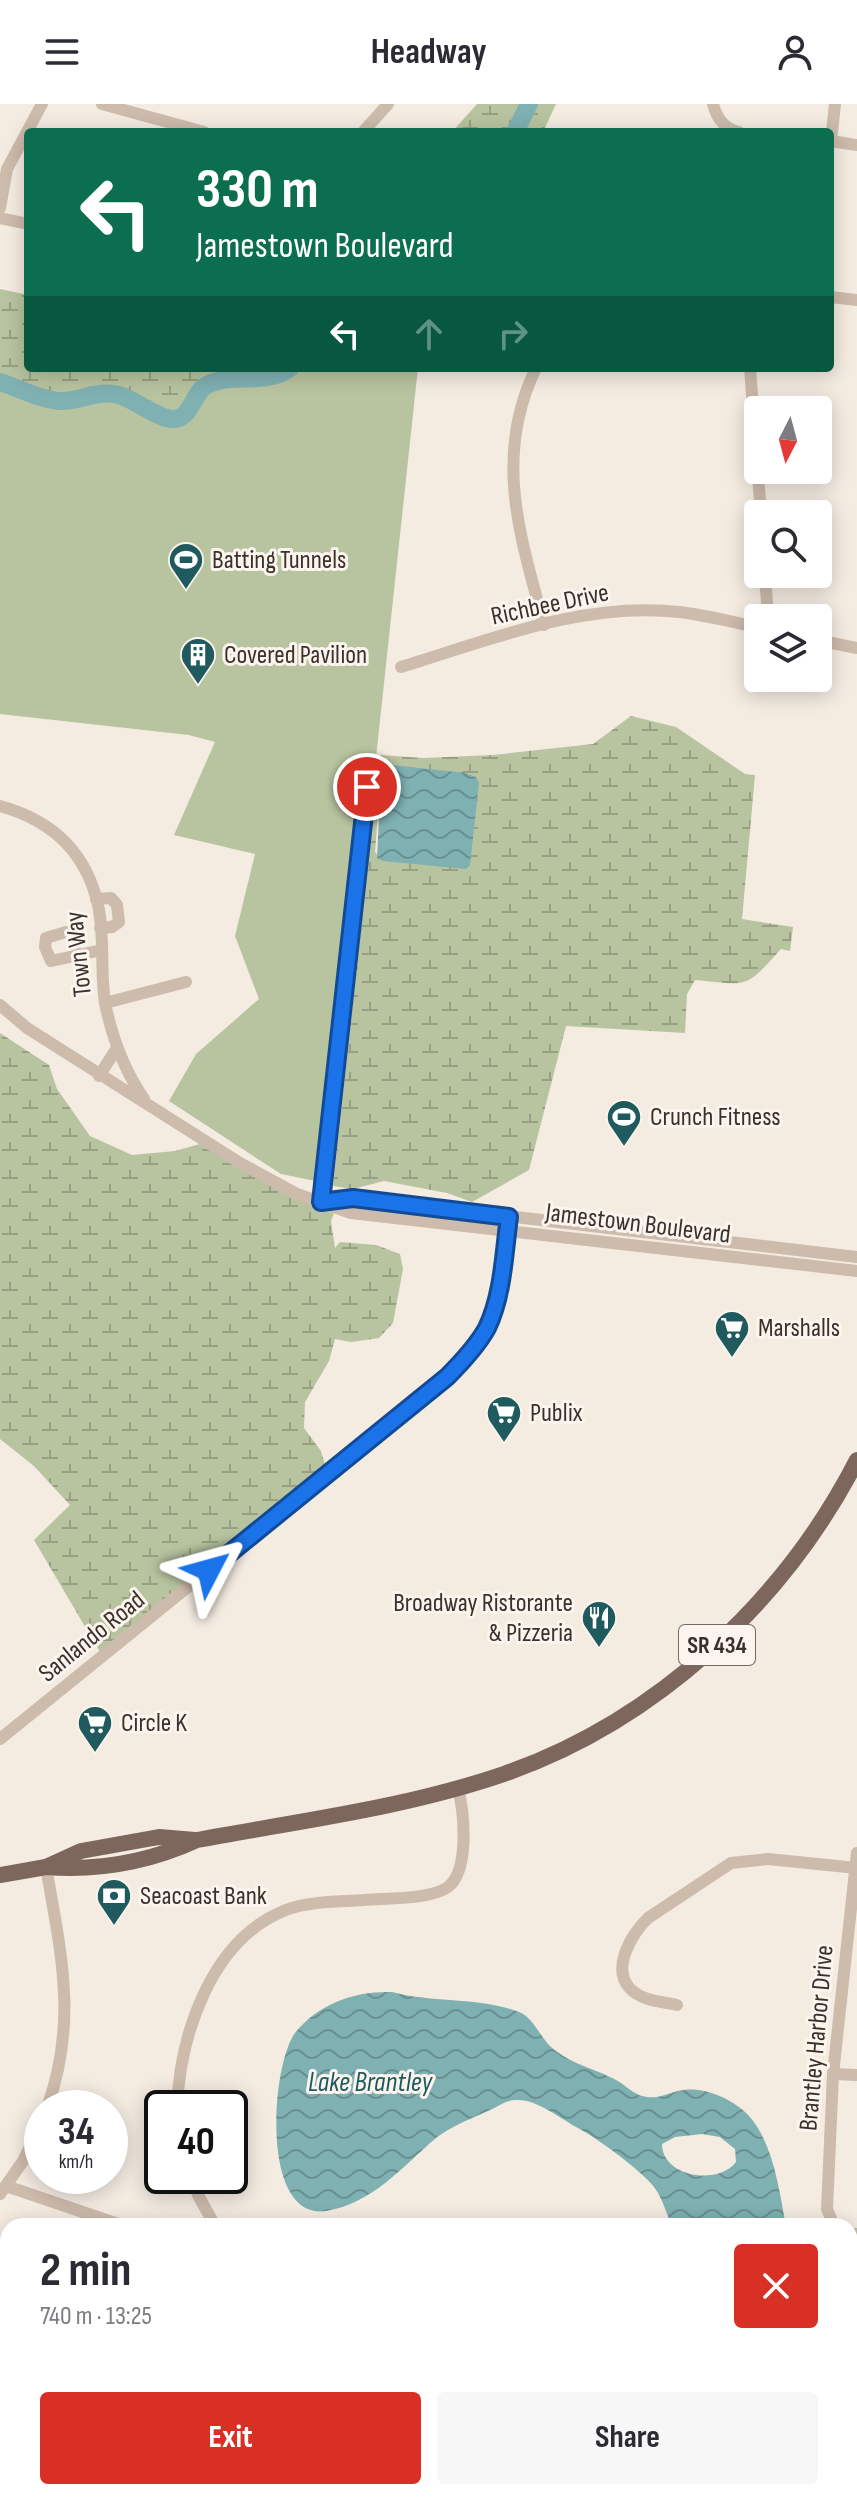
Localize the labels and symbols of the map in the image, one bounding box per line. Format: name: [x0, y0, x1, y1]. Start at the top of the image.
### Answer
north arrow: [744, 396, 832, 484]
sports icon: Batting Tunnels: [167, 541, 205, 591]
place label: Batting Tunnels: [212, 545, 346, 576]
street label: Richbee Drive: [488, 577, 612, 633]
building icon: Covered Pavilion: [179, 636, 217, 686]
place label: Covered Pavilion: [224, 640, 367, 671]
pin: [333, 753, 401, 821]
street label: Town Way: [59, 910, 99, 998]
sports icon: Crunch Fitness: [605, 1098, 643, 1148]
place label: Crunch Fitness: [650, 1102, 781, 1133]
street label: Jamestown Boulevard: [543, 1197, 732, 1251]
supermarket icon: Marshalls: [713, 1309, 751, 1359]
place label: Marshalls: [758, 1313, 840, 1344]
supermarket icon: Publix: [485, 1394, 523, 1444]
place label: Publix: [530, 1398, 583, 1429]
position arrow: [167, 1528, 251, 1612]
street label: Sanlando Road: [33, 1585, 151, 1689]
place label: Broadway Ristorante & Pizzeria: [393, 1588, 573, 1649]
restaurant icon: Broadway Ristorante & Pizzeria: [580, 1599, 618, 1649]
road number: SR 434: [679, 1625, 755, 1665]
supermarket icon: Circle K: [76, 1704, 114, 1754]
place label: Circle K: [121, 1708, 187, 1739]
bank icon: Seacoast Bank: [95, 1877, 133, 1927]
place label: Seacoast Bank: [140, 1881, 267, 1912]
street label: Brantley Harbor Drive: [793, 1944, 841, 2132]
water label: Lake Brantley: [308, 2066, 433, 2099]
speed limit sign: 40: [144, 2090, 248, 2194]

